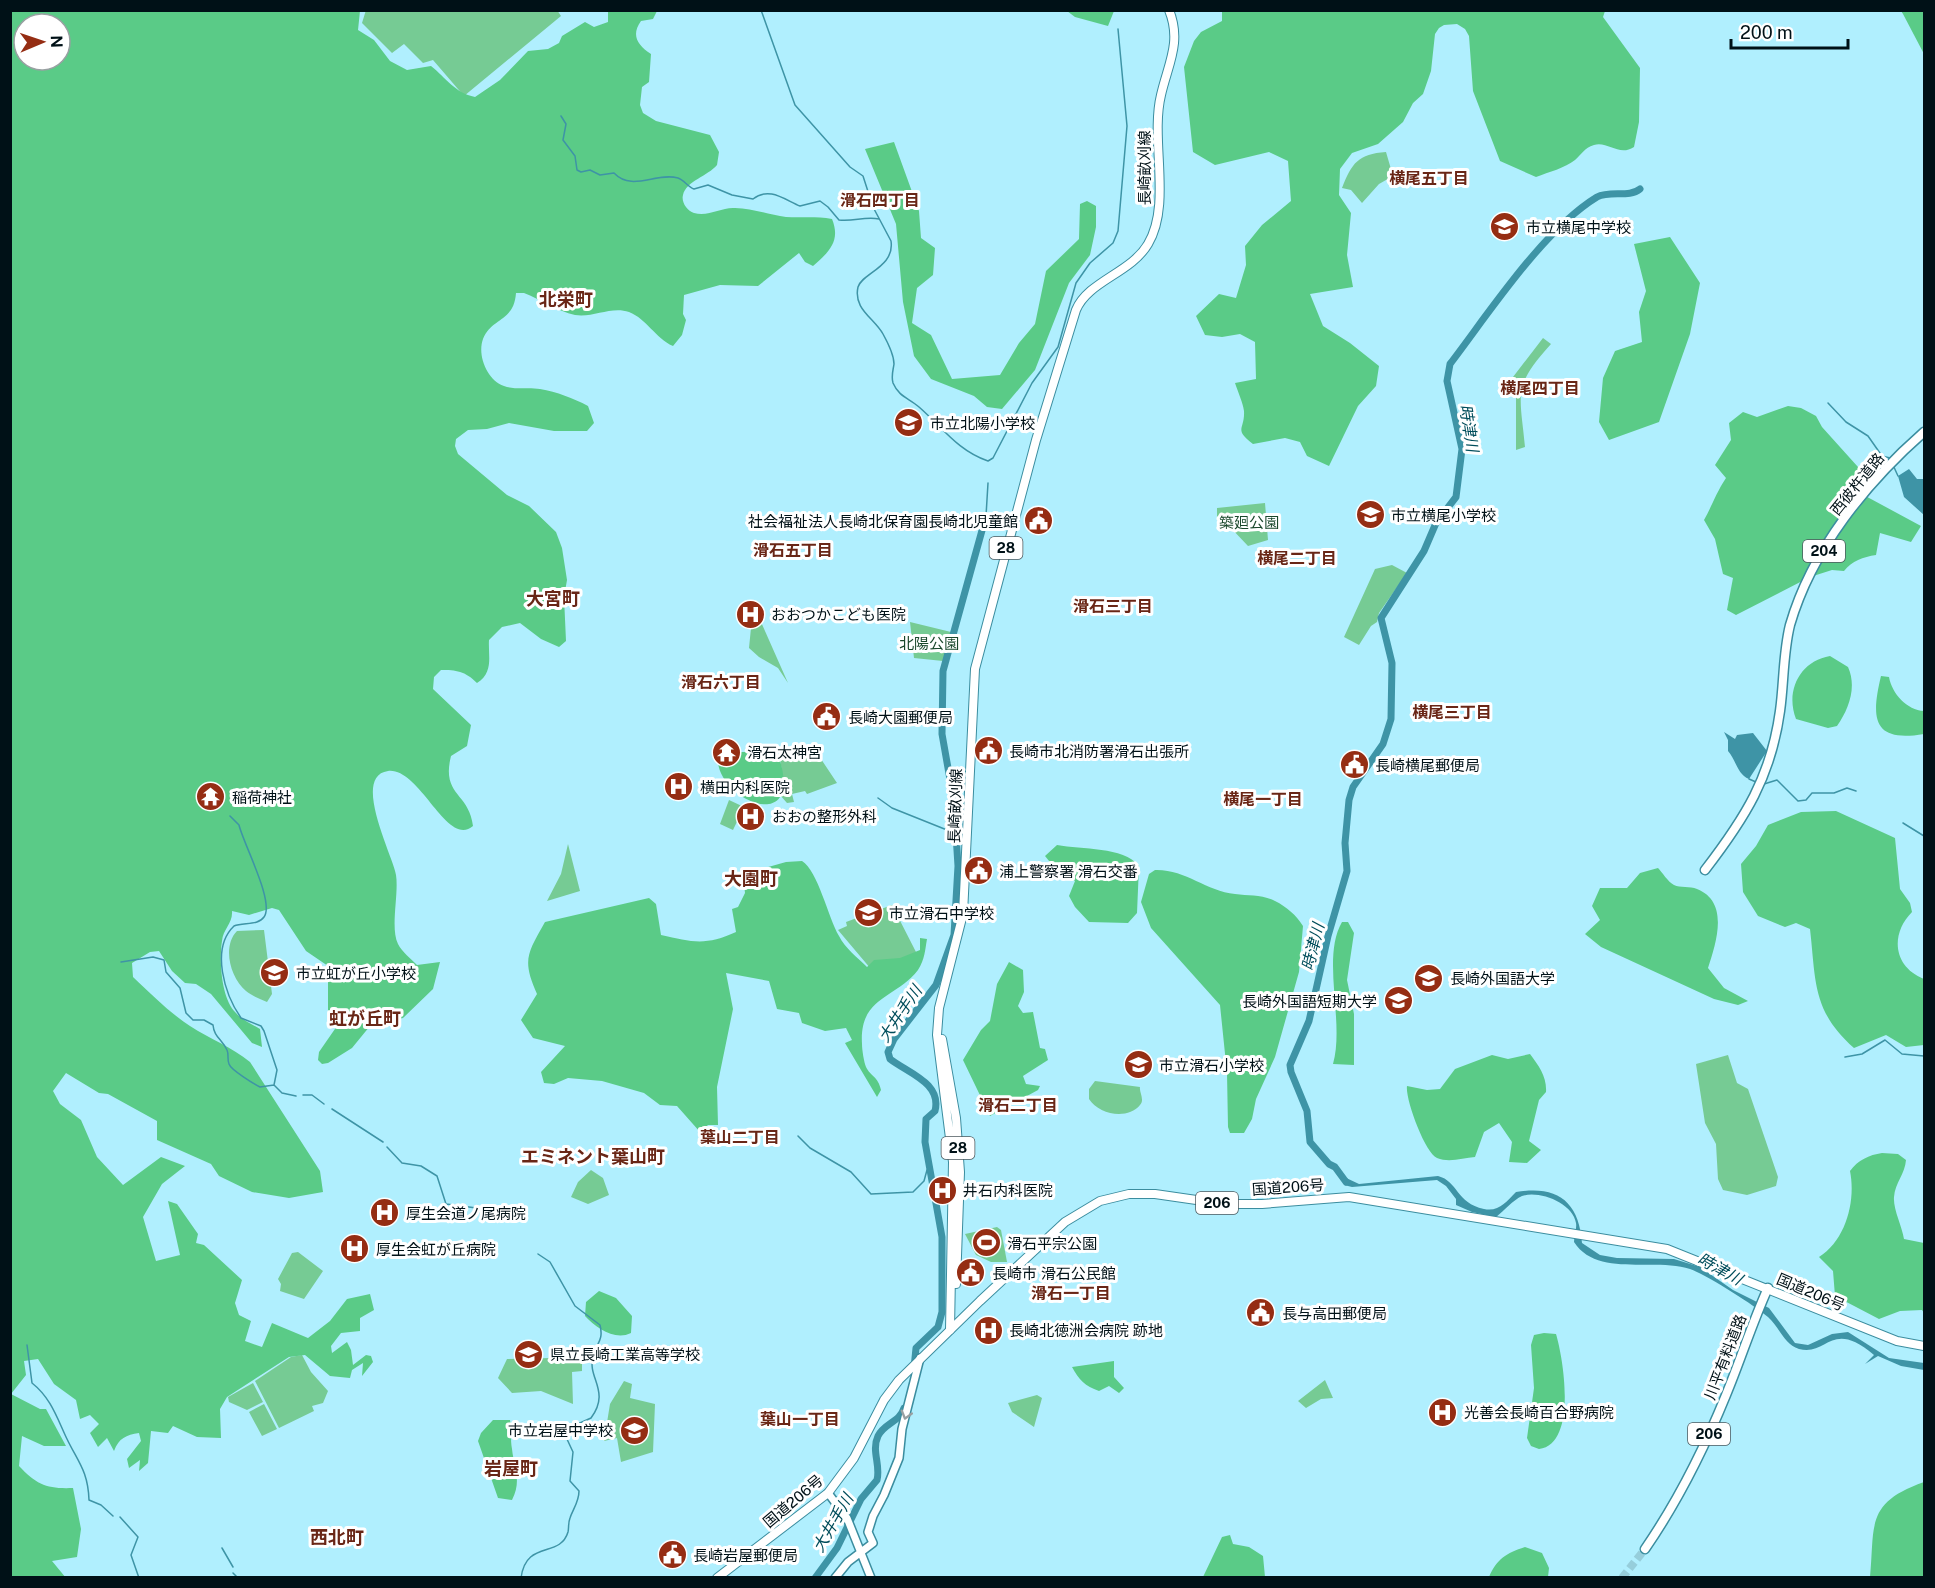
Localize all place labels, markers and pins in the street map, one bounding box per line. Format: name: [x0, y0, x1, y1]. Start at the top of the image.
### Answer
school or university icon: 市立横尾中学校: [1489, 211, 1521, 243]
place label: 市立横尾中学校: [1526, 219, 1631, 236]
school or university icon: 市立北陽小学校: [893, 407, 925, 439]
place label: 市立北陽小学校: [930, 415, 1035, 432]
school or university icon: 市立横尾小学校: [1354, 499, 1386, 531]
public building icon: 社会福祉法人長崎北保育園長崎北児童館: [1023, 505, 1055, 537]
place label: 市立横尾小学校: [1391, 507, 1496, 524]
place label: 社会福祉法人長崎北保育園長崎北児童館: [748, 513, 1018, 530]
hospital icon: おおつかこども医院: [734, 598, 766, 630]
place label: おおつかこども医院: [771, 606, 906, 623]
public building icon: 長崎大園郵便局: [811, 701, 843, 733]
place label: 長崎大園郵便局: [848, 709, 953, 726]
public building icon: 長崎市北消防署滑石出張所: [972, 735, 1004, 767]
temple icon: 滑石太神宮: [710, 736, 742, 768]
place label: 長崎市北消防署滑石出張所: [1009, 743, 1189, 760]
place label: 滑石太神宮: [747, 744, 822, 761]
public building icon: 長崎横尾郵便局: [1338, 749, 1370, 781]
place label: 長崎横尾郵便局: [1375, 757, 1480, 774]
hospital icon: 横田内科医院: [663, 771, 695, 803]
place label: 横田内科医院: [700, 779, 790, 796]
temple icon: 稲荷神社: [195, 781, 227, 813]
place label: 稲荷神社: [232, 789, 292, 806]
hospital icon: おおの整形外科: [735, 800, 767, 832]
place label: おおの整形外科: [772, 808, 877, 825]
public building icon: 浦上警察署 滑石交番: [962, 855, 994, 887]
place label: 浦上警察署 滑石交番: [999, 863, 1138, 880]
school or university icon: 市立滑石中学校: [852, 897, 884, 929]
place label: 市立滑石中学校: [889, 905, 994, 922]
school or university icon: 市立虹が丘小学校: [259, 957, 291, 989]
school or university icon: 長崎外国語大学: [1413, 962, 1445, 994]
place label: 市立虹が丘小学校: [296, 965, 416, 982]
place label: 長崎外国語大学: [1450, 970, 1555, 987]
school or university icon: 長崎外国語短期大学: [1382, 985, 1414, 1017]
place label: 長崎外国語短期大学: [1242, 993, 1377, 1010]
school or university icon: 市立滑石小学校: [1122, 1049, 1154, 1081]
place label: 市立滑石小学校: [1159, 1057, 1264, 1074]
hospital icon: 井石内科医院: [926, 1174, 958, 1206]
place label: 井石内科医院: [963, 1182, 1053, 1199]
hospital icon: 厚生会道ノ尾病院: [369, 1197, 401, 1229]
place label: 厚生会道ノ尾病院: [406, 1205, 526, 1222]
sports icon: 滑石平宗公園: [970, 1227, 1002, 1259]
hospital icon: 厚生会虹が丘病院: [339, 1233, 371, 1265]
place label: 滑石平宗公園: [1007, 1235, 1097, 1252]
place label: 厚生会虹が丘病院: [376, 1241, 496, 1258]
public building icon: 長崎市 滑石公民館: [955, 1257, 987, 1289]
place label: 長崎市 滑石公民館: [992, 1265, 1116, 1282]
public building icon: 長与高田郵便局: [1245, 1297, 1277, 1329]
place label: 長与高田郵便局: [1282, 1305, 1387, 1322]
hospital icon: 長崎北徳洲会病院 跡地: [972, 1314, 1004, 1346]
place label: 長崎北徳洲会病院 跡地: [1009, 1322, 1163, 1339]
school or university icon: 県立長崎工業高等学校: [513, 1338, 545, 1370]
place label: 県立長崎工業高等学校: [550, 1346, 700, 1363]
hospital icon: 光善会長崎百合野病院: [1427, 1396, 1459, 1428]
place label: 光善会長崎百合野病院: [1464, 1404, 1614, 1421]
school or university icon: 市立岩屋中学校: [618, 1414, 650, 1446]
place label: 市立岩屋中学校: [508, 1422, 613, 1439]
public building icon: 長崎岩屋郵便局: [656, 1539, 688, 1571]
place label: 長崎岩屋郵便局: [693, 1547, 798, 1564]

